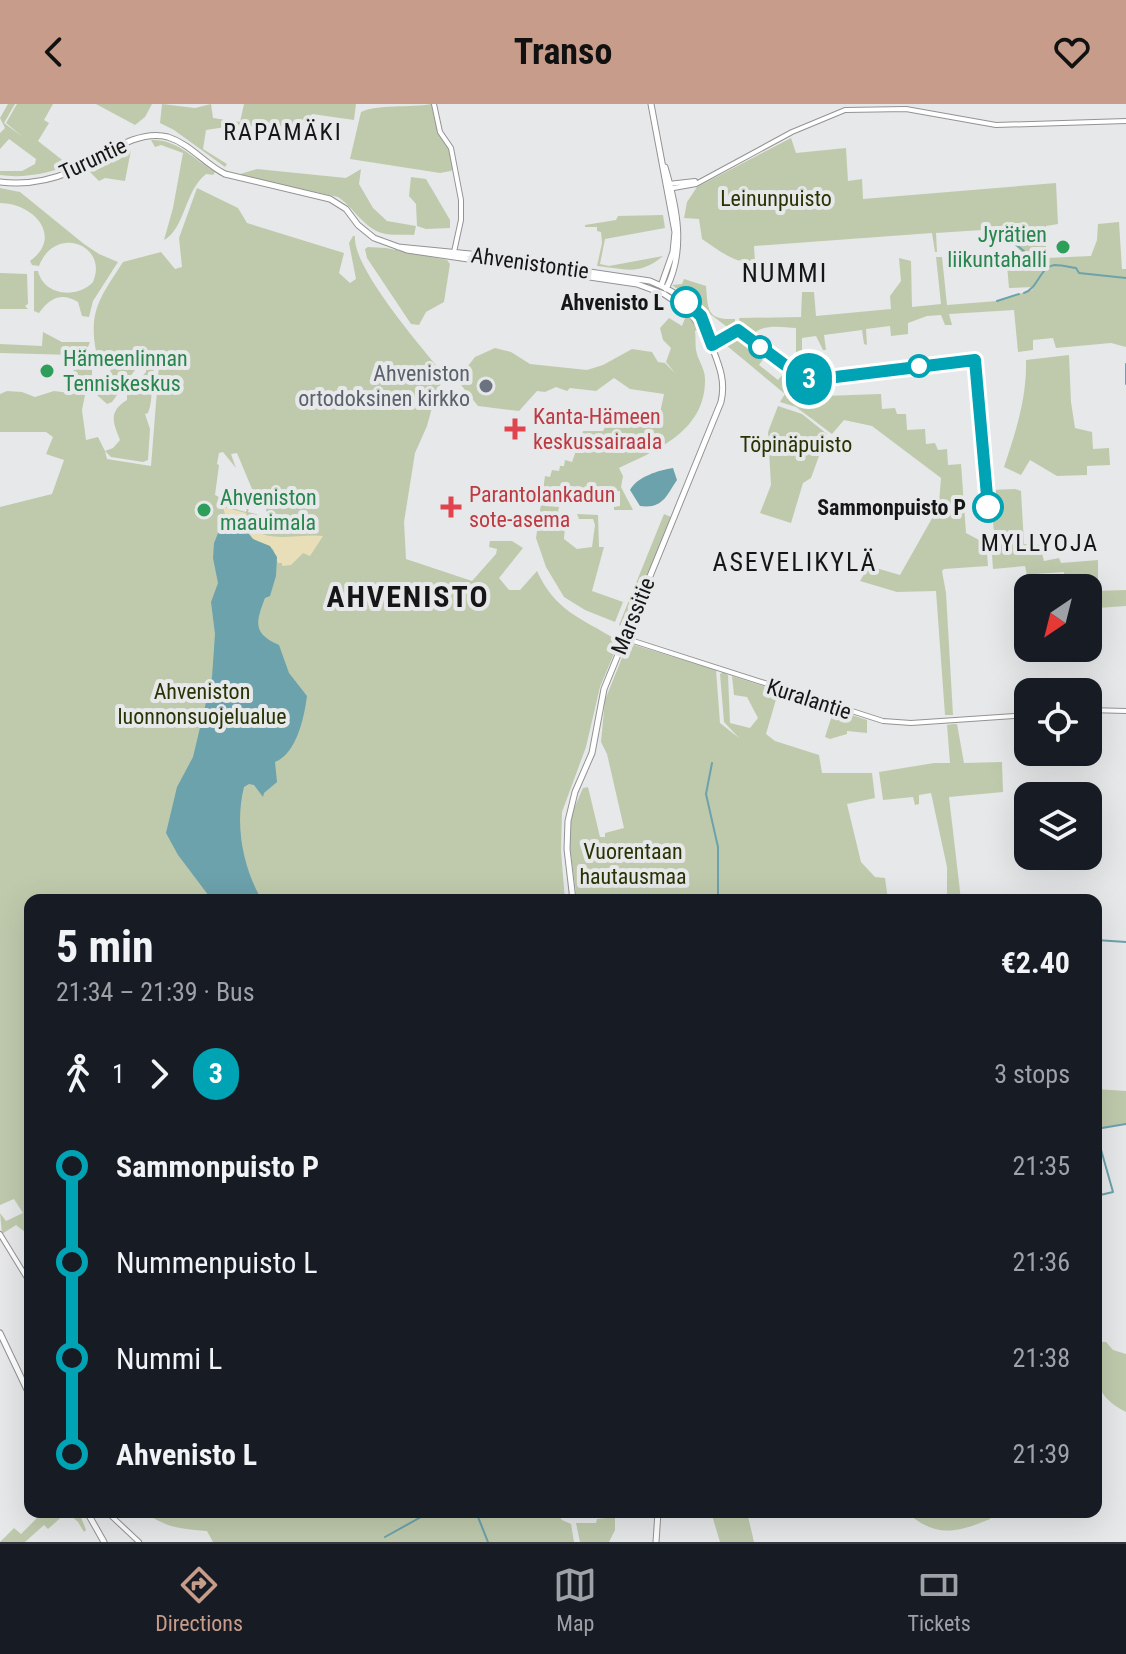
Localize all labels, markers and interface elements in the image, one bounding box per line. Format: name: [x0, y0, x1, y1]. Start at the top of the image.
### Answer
icon: back: [32, 30, 76, 74]
icon: heart: [1050, 30, 1094, 74]
text: Transo: [514, 31, 612, 73]
district label: RAPAMÄKI: [223, 118, 343, 146]
street label: Turuntie: [56, 133, 130, 185]
park label: Leinunpuisto: [720, 186, 832, 211]
place label: Jyrätien liikuntahalli: [947, 222, 1047, 272]
marker: Jyrätien liikuntahalli: [1054, 238, 1072, 256]
street label: Ahvenistontie: [470, 242, 590, 284]
district label: NUMMI: [742, 258, 828, 288]
marker: Ahvenisto L: [671, 287, 701, 317]
place label: Ahvenisto L: [560, 290, 664, 315]
unlabelled marker: [749, 336, 771, 358]
place label: Hämeenlinnan Tenniskeskus: [63, 346, 188, 396]
line badge: 3: [783, 353, 835, 405]
unlabelled marker: [908, 355, 930, 377]
place label: Ahveniston ortodoksinen kirkko: [298, 361, 470, 411]
marker: Hämeenlinnan Tenniskeskus: [38, 362, 56, 380]
text: 3: [802, 362, 816, 395]
marker: Ahveniston ortodoksinen kirkko: [477, 377, 495, 395]
place label: Kanta-Hämeen keskussairaala: [533, 404, 662, 454]
marker: Kanta-Hämeen keskussairaala: [504, 418, 526, 440]
park label: Töpinäpuisto: [740, 432, 852, 457]
place label: Parantolankadun sote-asema: [469, 482, 615, 532]
place label: Ahveniston maauimala: [220, 485, 317, 535]
marker: Sammonpuisto P: [973, 492, 1003, 522]
place label: Sammonpuisto P: [817, 495, 966, 520]
marker: Parantolankadun sote-asema: [440, 496, 462, 518]
marker: Ahveniston maauimala: [195, 501, 213, 519]
district label: MYLLYOJA: [981, 529, 1099, 557]
district label: ASEVELIKYLÄ: [712, 547, 878, 577]
street label: Marssitie: [606, 574, 660, 658]
north arrow: [1014, 574, 1102, 662]
map controls: [1014, 574, 1102, 870]
district label: AHVENISTO: [326, 579, 490, 614]
street label: Kuralantie: [764, 674, 854, 724]
button: locate: [1014, 678, 1102, 766]
park label: Ahveniston luonnonsuojelualue: [118, 679, 286, 729]
button: layers: [1014, 782, 1102, 870]
park label: Vuorentaan hautausmaa: [579, 839, 687, 889]
text: 5 min: [56, 921, 154, 973]
text: €2.40: [1001, 945, 1070, 980]
text: 21:34 – 21:39 · Bus: [56, 977, 255, 1007]
icon: walk: [56, 1052, 100, 1096]
icon: forward: [137, 1052, 181, 1096]
text: 3: [209, 1057, 223, 1090]
text: 1: [112, 1059, 125, 1089]
text: 3 stops: [994, 1059, 1070, 1089]
text: Sammonpuisto P: [116, 1149, 319, 1184]
text: 21:35: [1013, 1151, 1070, 1181]
text: Nummenpuisto L: [116, 1245, 318, 1280]
text: 21:36: [1013, 1247, 1070, 1277]
text: Nummi L: [116, 1341, 222, 1376]
text: 21:38: [1013, 1343, 1070, 1373]
text: Ahvenisto L: [116, 1437, 257, 1472]
text: 21:39: [1013, 1439, 1070, 1469]
tab: Directions: [155, 1563, 243, 1636]
tab: Map: [553, 1563, 597, 1636]
tab: Tickets: [908, 1563, 971, 1636]

